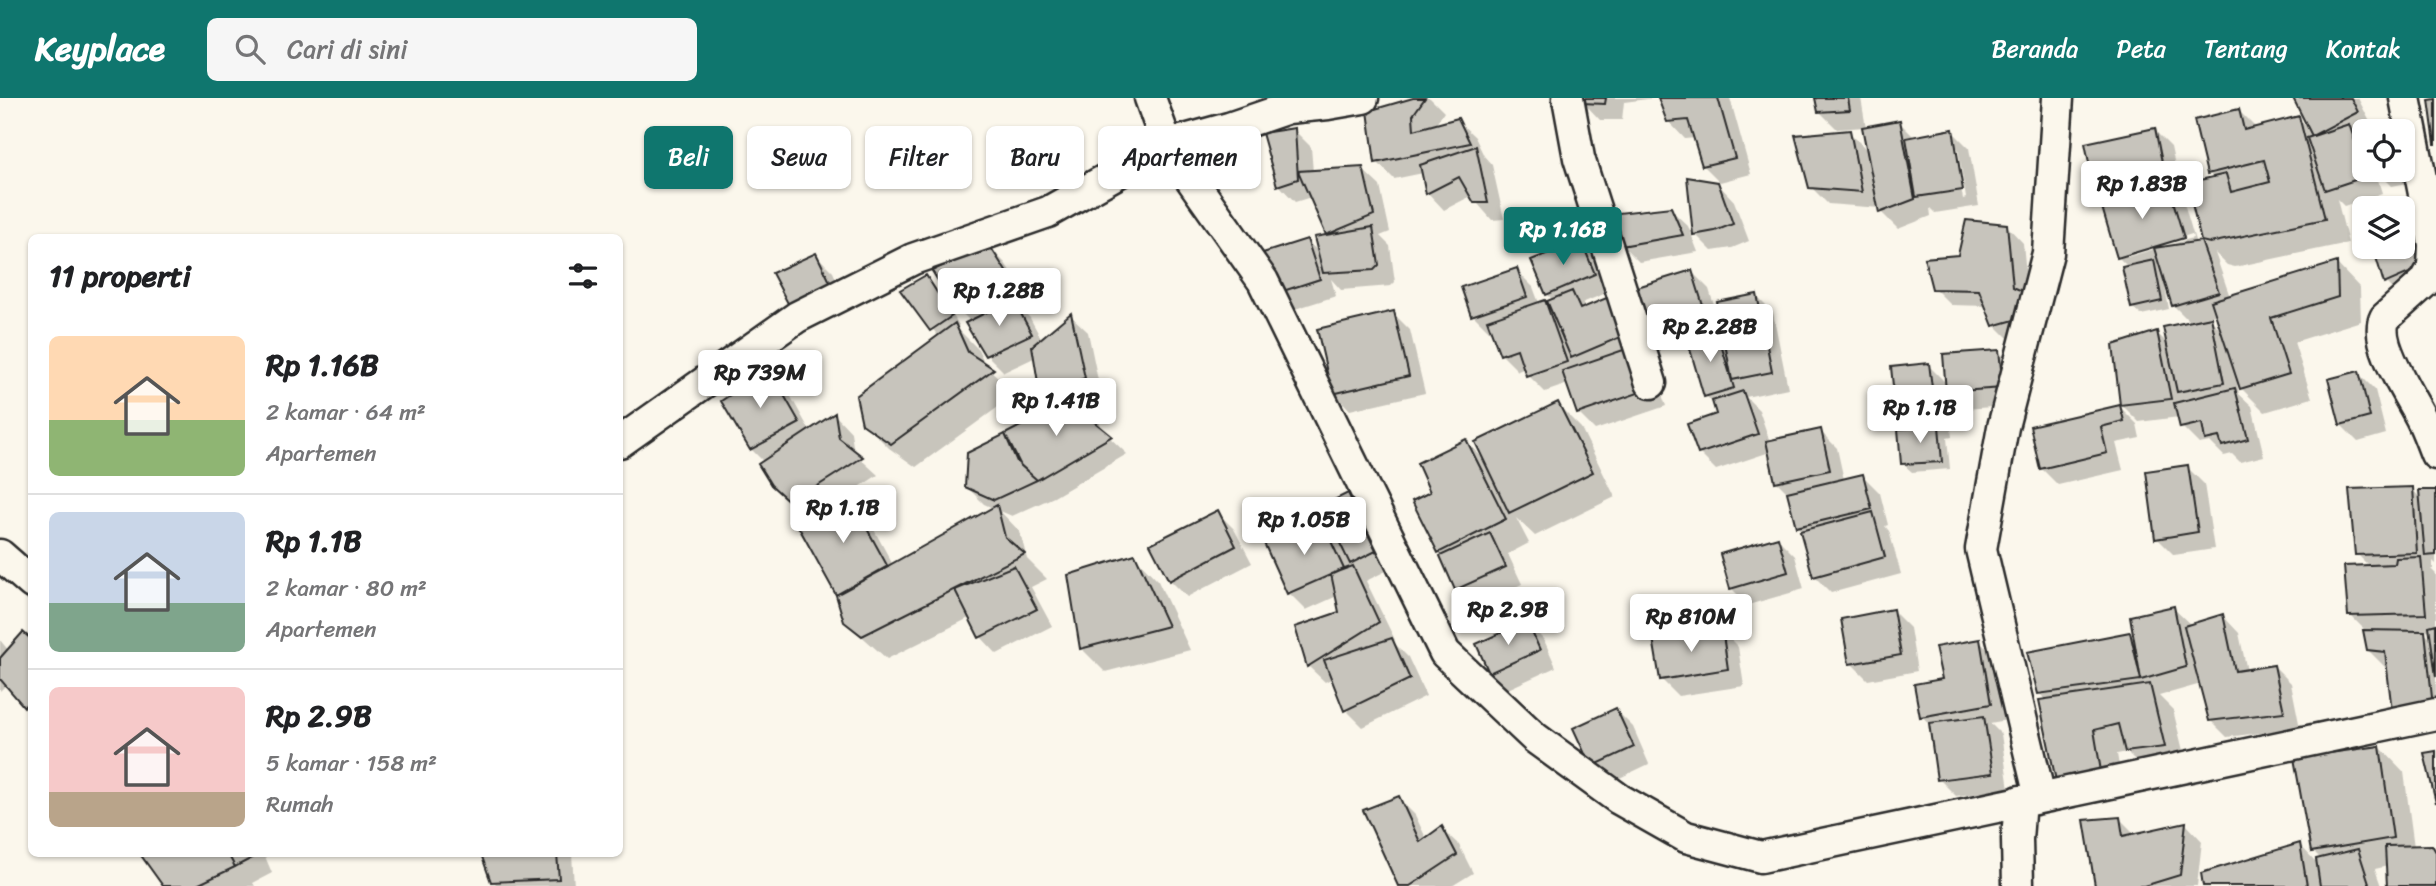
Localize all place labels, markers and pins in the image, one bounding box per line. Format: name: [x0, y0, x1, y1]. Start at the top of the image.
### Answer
pin: Rp 1.83B: [2070, 162, 2214, 221]
pin: Rp 1.16B: [1491, 208, 1635, 267]
pin: Rp 1.28B: [927, 268, 1071, 328]
pin: Rp 2.28B: [1638, 304, 1782, 364]
pin: Rp 739M: [695, 350, 825, 410]
pin: Rp 1.41B: [984, 378, 1128, 438]
pin: Rp 1.1B: [1855, 386, 1985, 445]
pin: Rp 1.1B: [778, 486, 908, 545]
pin: Rp 1.05B: [1232, 498, 1376, 557]
pin: Rp 2.9B: [1443, 588, 1573, 647]
pin: Rp 810M: [1626, 594, 1756, 654]

